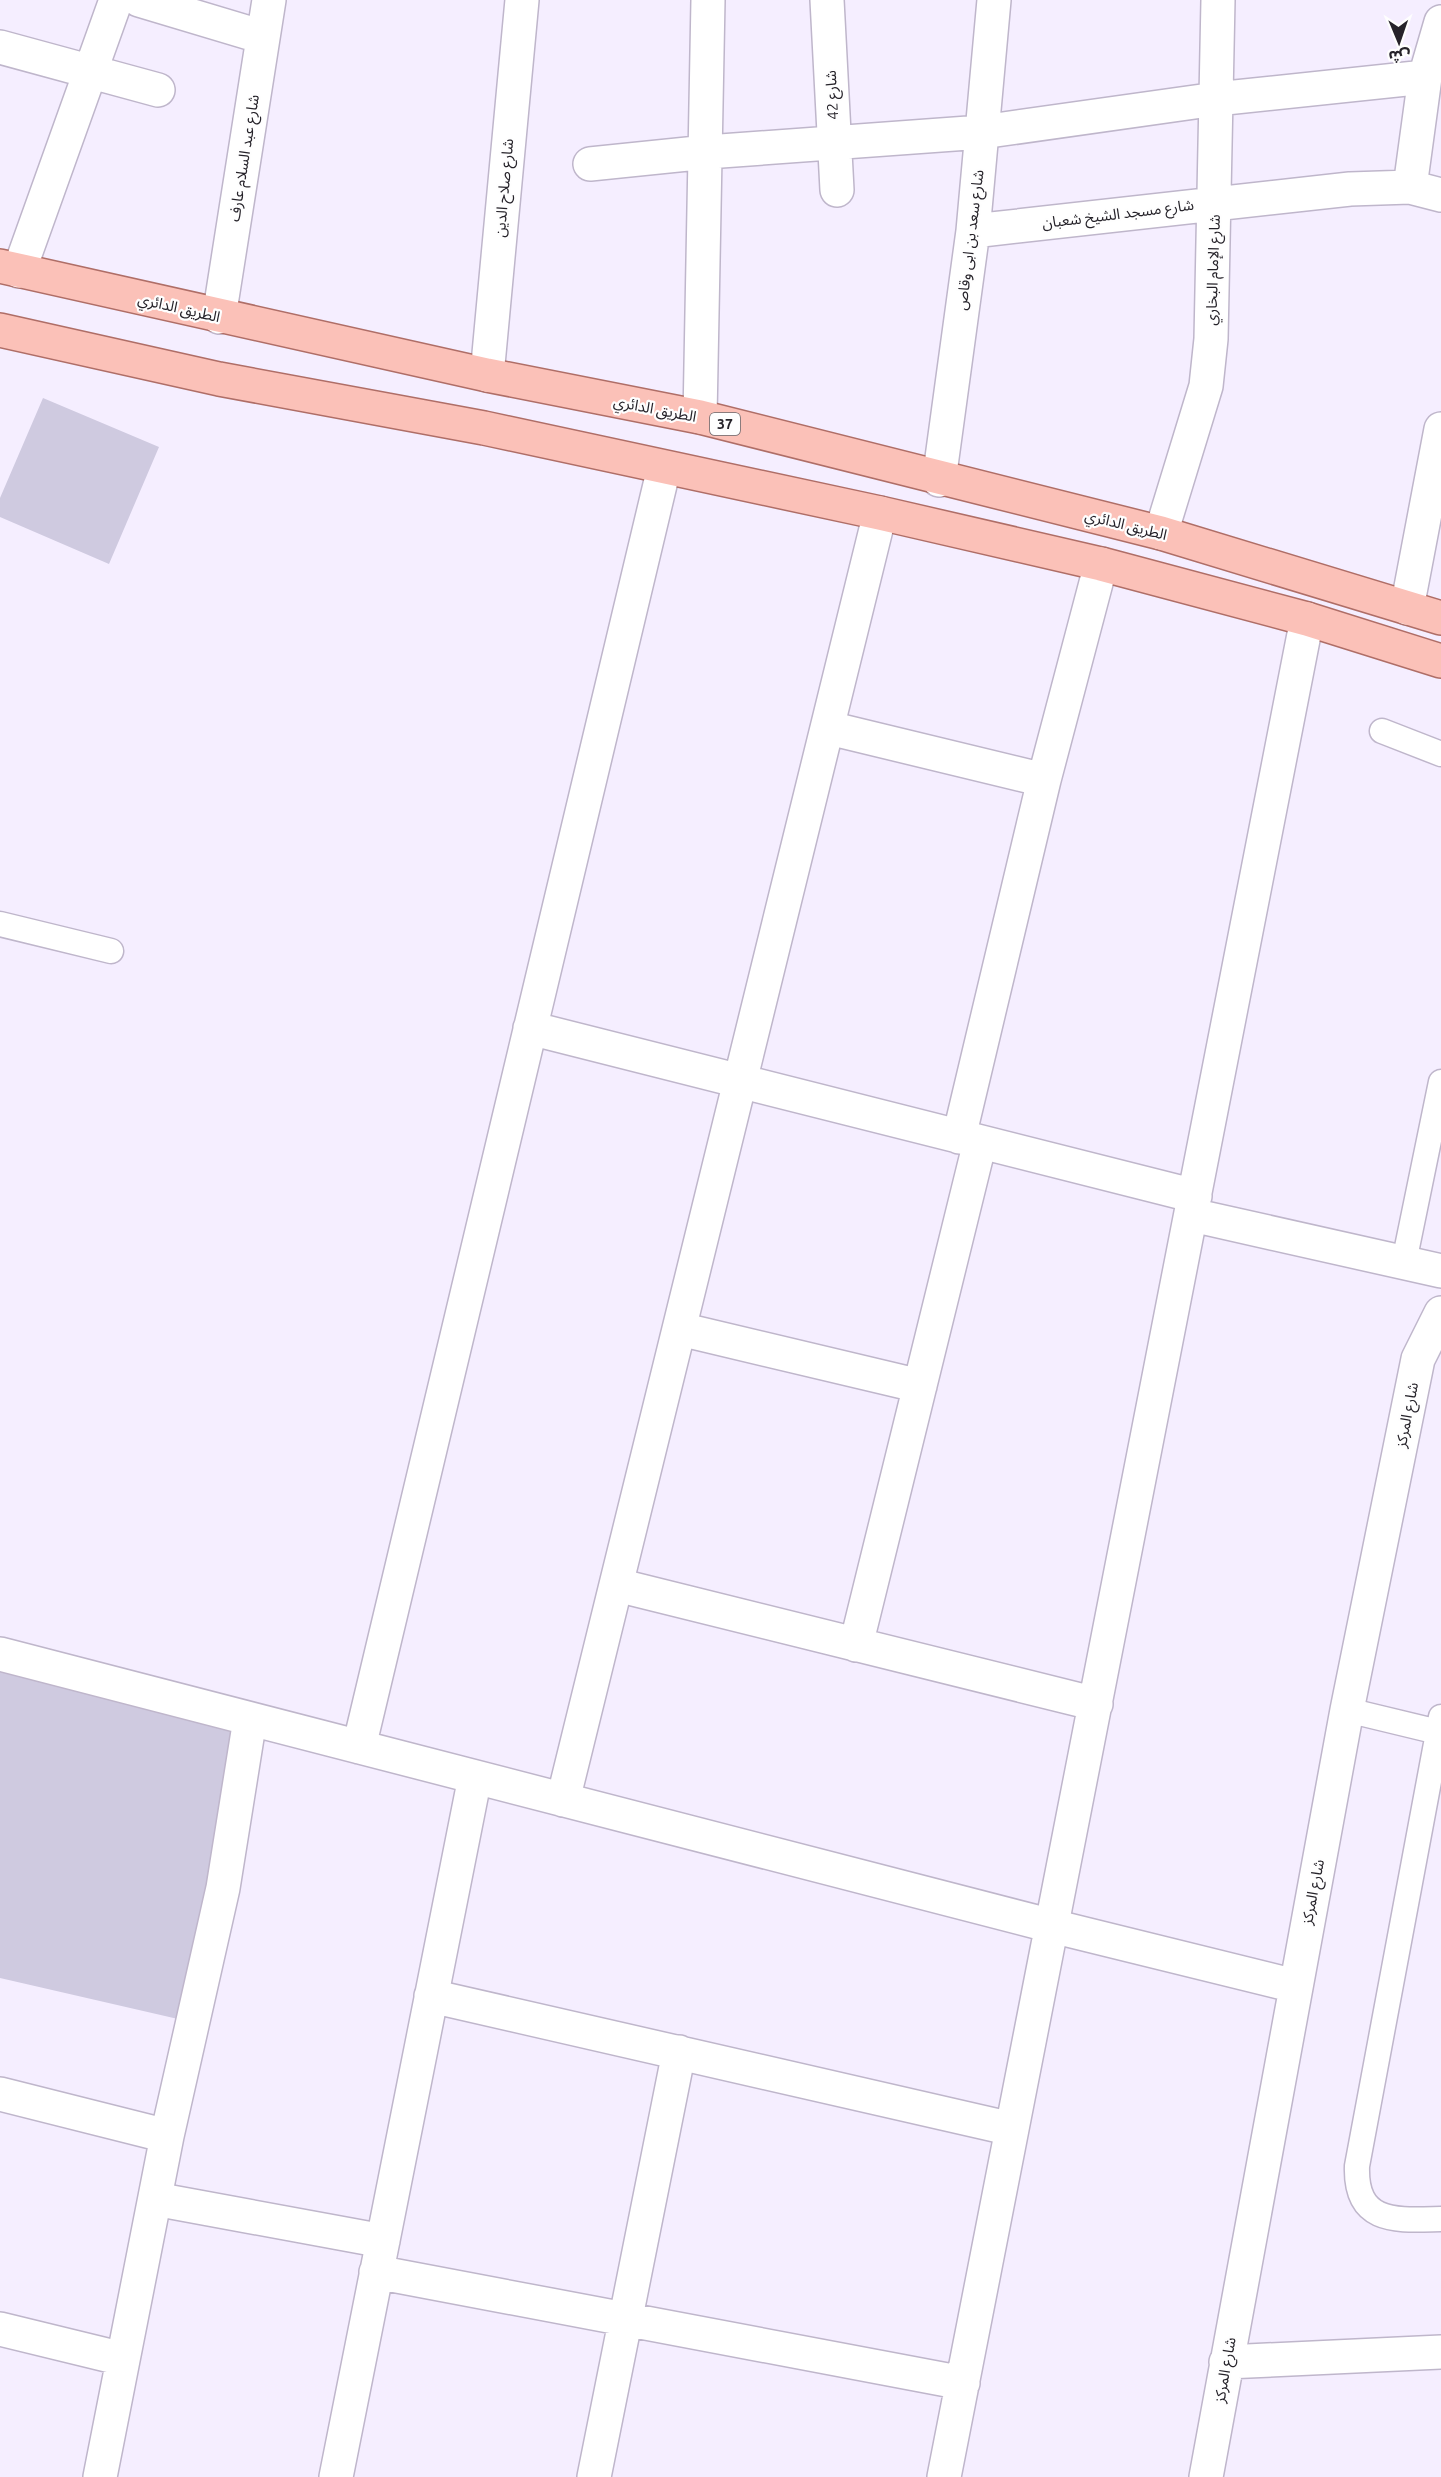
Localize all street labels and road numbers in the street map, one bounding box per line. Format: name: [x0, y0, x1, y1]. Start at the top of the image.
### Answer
street label: شارع 42: [822, 69, 845, 120]
street label: شارع عبد السلام عارف: [225, 93, 266, 223]
street label: شارع صلاح الدين: [491, 138, 520, 238]
street label: شارع سعد بن ابى وقاص: [952, 168, 991, 312]
street label: شارع مسجد الشيخ شعبان: [1041, 196, 1195, 235]
street label: شارع الإمام البخاري: [1202, 214, 1227, 326]
street label: الطريق الدائري: [135, 290, 222, 329]
street label: الطريق الدائري: [612, 392, 698, 428]
road number: 37: [710, 413, 740, 435]
street label: الطريق الدائري: [1082, 506, 1169, 546]
street label: شارع المركز: [1392, 1381, 1425, 1451]
street label: شارع المركز: [1298, 1858, 1331, 1928]
street label: شارع المركز: [1210, 2336, 1243, 2406]

